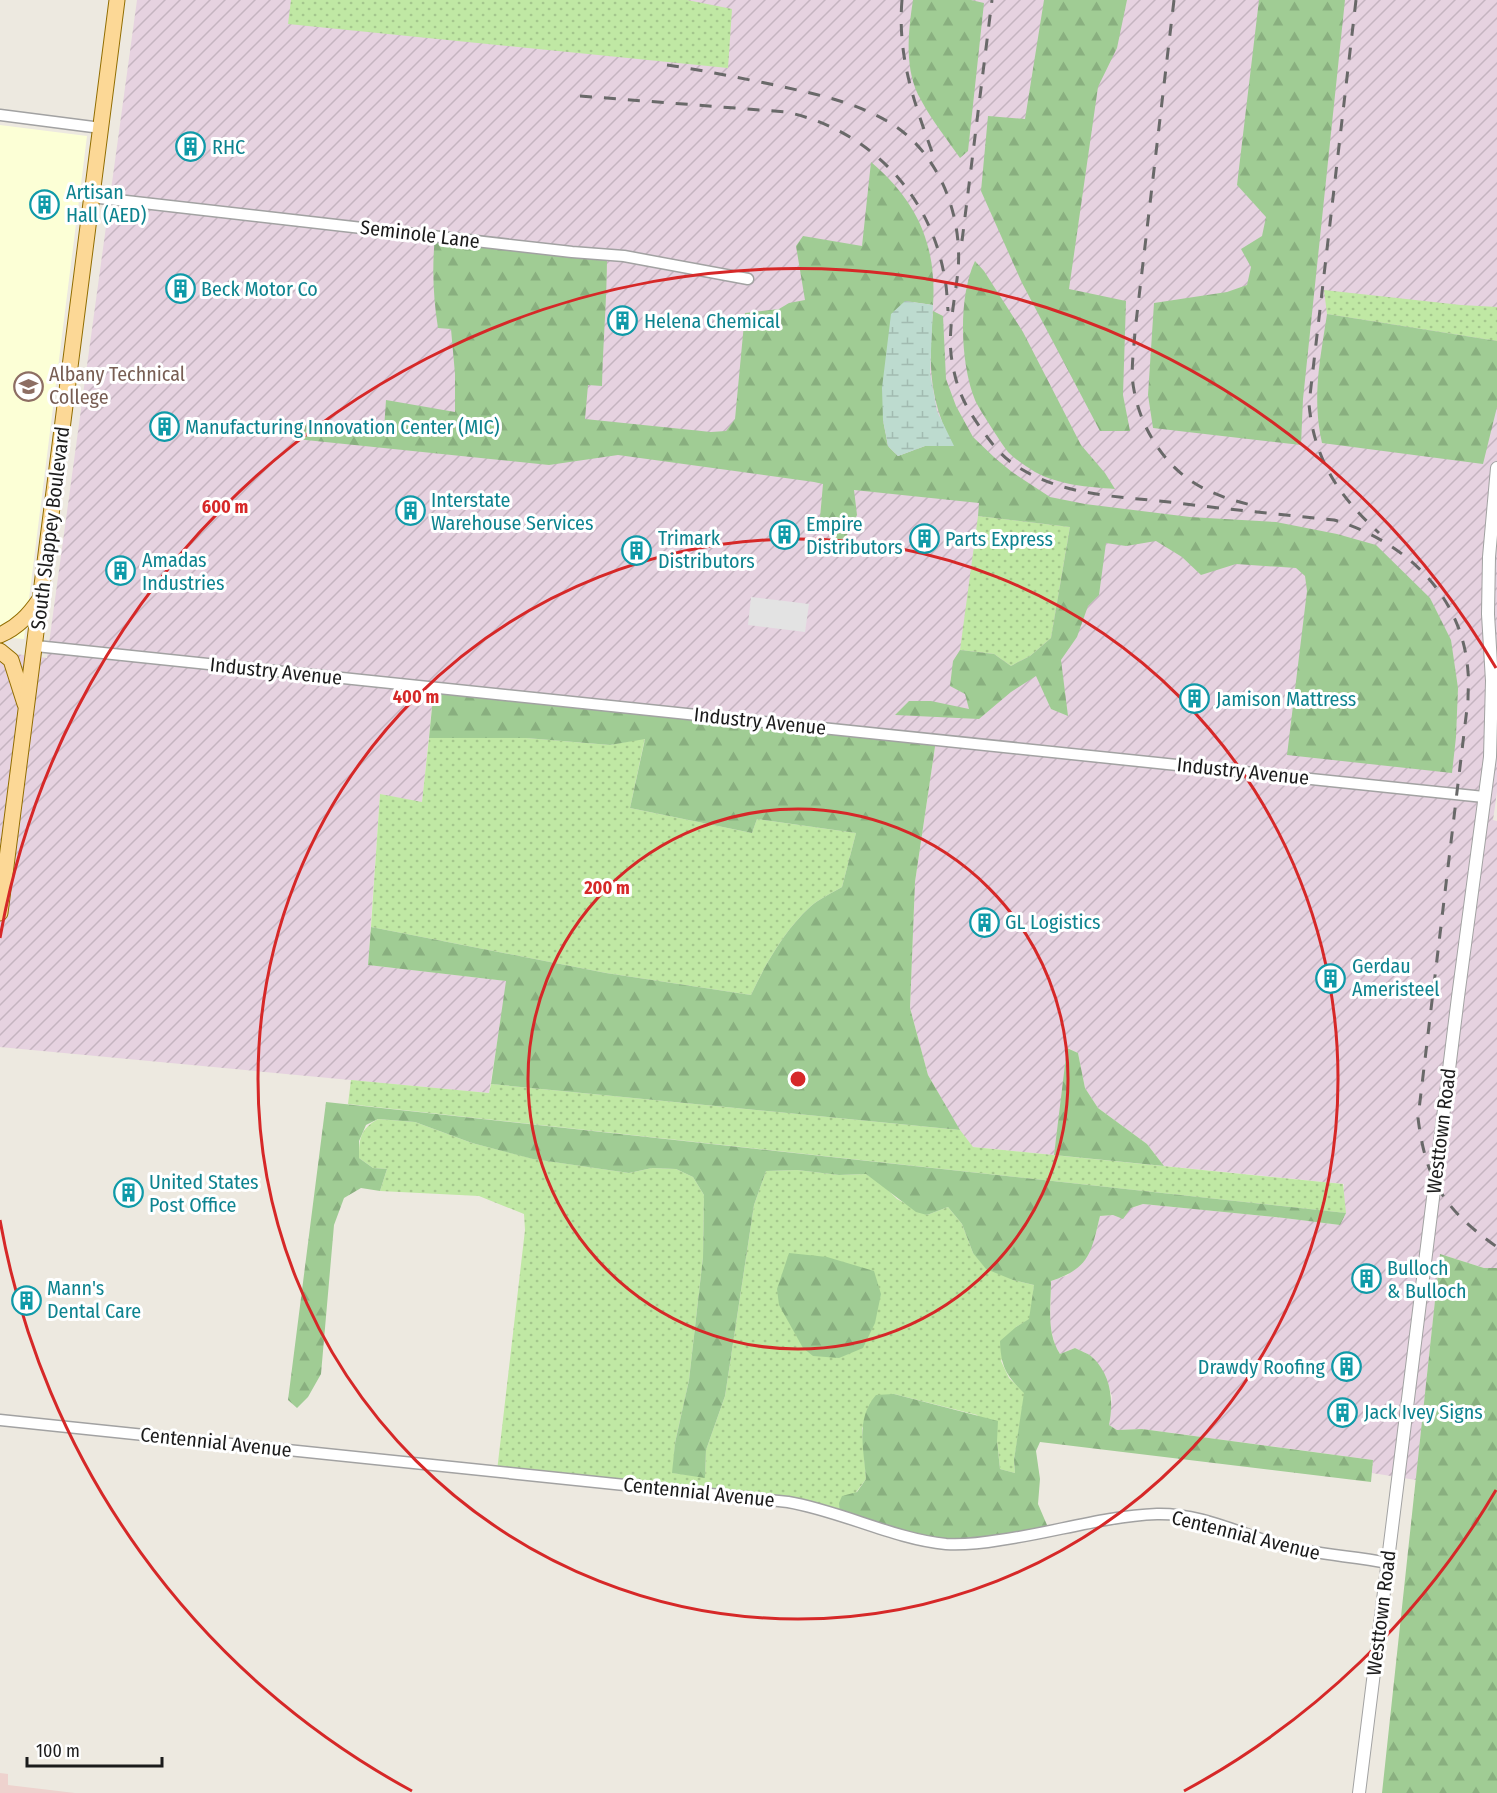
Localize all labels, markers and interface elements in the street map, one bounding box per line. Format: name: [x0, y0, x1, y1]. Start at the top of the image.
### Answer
building icon: RHC: [175, 131, 207, 163]
place label: RHC: [212, 135, 245, 159]
place label: Artisan Hall (AED): [66, 180, 146, 227]
building icon: Artisan Hall (AED): [29, 188, 61, 220]
street label: Seminole Lane: [359, 215, 481, 253]
building icon: Beck Motor Co: [164, 273, 196, 305]
place label: Beck Motor Co: [201, 277, 318, 301]
building icon: Helena Chemical: [607, 305, 639, 337]
place label: Helena Chemical: [644, 309, 780, 333]
place label: Albany Technical College: [49, 362, 185, 409]
school or university icon: Albany Technical College: [12, 370, 44, 402]
building icon: Manufacturing Innovation Center (MIC): [148, 411, 180, 443]
place label: Manufacturing Innovation Center (MIC): [185, 415, 500, 439]
street label: South Slappey Boulevard: [26, 425, 74, 631]
place label: Interstate Warehouse Services: [431, 488, 593, 535]
building icon: Interstate Warehouse Services: [394, 495, 426, 527]
text: 600 m: [202, 496, 248, 518]
place label: Empire Distributors: [806, 512, 903, 559]
building icon: Empire Distributors: [769, 519, 801, 551]
building icon: Parts Express: [908, 523, 940, 555]
place label: Trimark Distributors: [658, 526, 755, 573]
place label: Parts Express: [945, 527, 1053, 551]
building icon: Trimark Distributors: [621, 534, 653, 566]
place label: Amadas Industries: [142, 548, 224, 595]
building icon: Amadas Industries: [105, 555, 137, 587]
street label: Industry Avenue: [209, 652, 343, 690]
building icon: Jamison Mattress: [1179, 683, 1211, 715]
text: 400 m: [393, 686, 439, 708]
place label: Jamison Mattress: [1216, 687, 1356, 711]
street label: Industry Avenue: [693, 702, 827, 740]
street label: Industry Avenue: [1176, 752, 1310, 790]
text: 200 m: [583, 877, 630, 899]
building icon: GL Logistics: [968, 906, 1000, 938]
place label: GL Logistics: [1005, 910, 1101, 934]
place label: Gerdau Ameristeel: [1352, 954, 1440, 1001]
building icon: Gerdau Ameristeel: [1315, 962, 1347, 994]
street label: Westtown Road: [1421, 1067, 1461, 1195]
centre of rings: [788, 1069, 808, 1089]
place label: United States Post Office: [149, 1170, 259, 1217]
building icon: United States Post Office: [112, 1177, 144, 1209]
place label: Bulloch & Bulloch: [1387, 1256, 1466, 1303]
building icon: Bulloch & Bulloch: [1350, 1263, 1382, 1295]
place label: Mann's Dental Care: [47, 1276, 141, 1323]
building icon: Mann's Dental Care: [10, 1284, 42, 1316]
building icon: Drawdy Roofing: [1330, 1351, 1362, 1383]
place label: Drawdy Roofing: [1198, 1355, 1326, 1379]
building icon: Jack Ivey Signs: [1327, 1396, 1359, 1428]
place label: Jack Ivey Signs: [1364, 1400, 1483, 1424]
street label: Centennial Avenue: [139, 1422, 293, 1462]
street label: Centennial Avenue: [622, 1472, 776, 1512]
street label: Centennial Avenue: [1169, 1505, 1323, 1565]
street label: Westtown Road: [1361, 1549, 1401, 1677]
scale bar: [27, 1730, 162, 1768]
text: 100 m: [36, 1740, 80, 1762]

